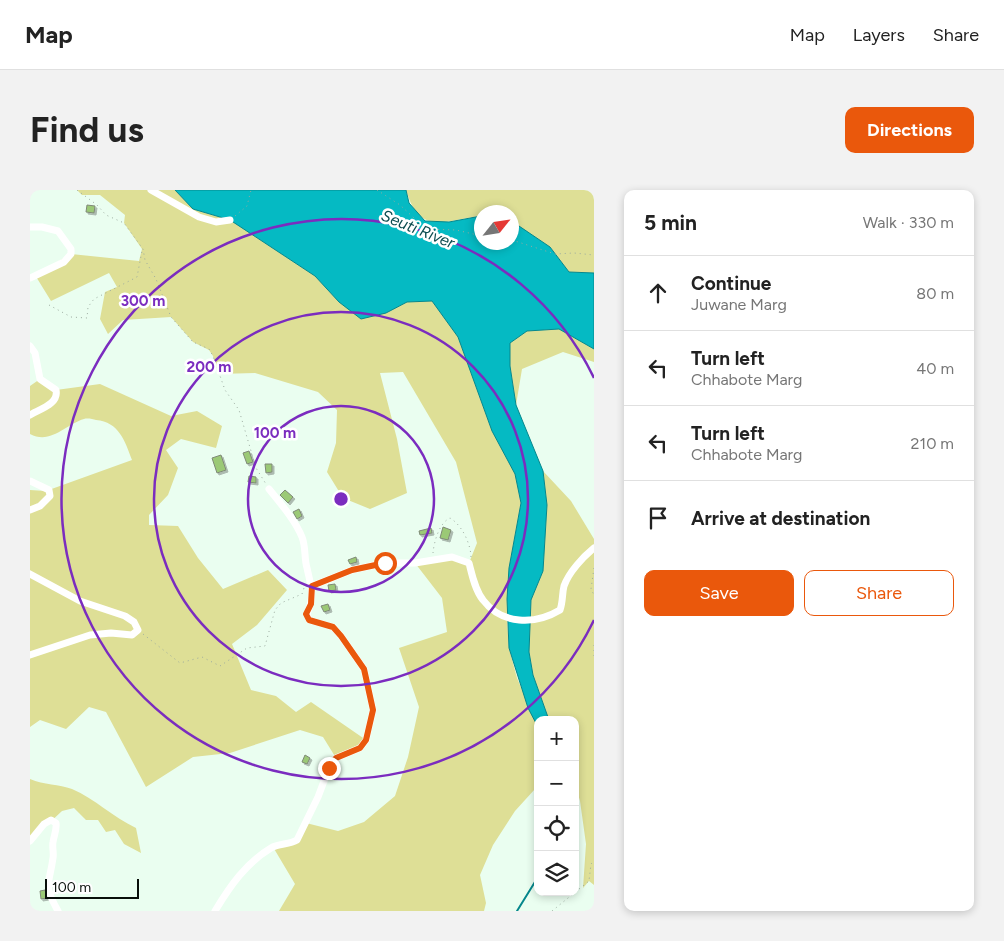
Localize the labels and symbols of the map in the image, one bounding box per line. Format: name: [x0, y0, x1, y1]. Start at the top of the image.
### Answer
north arrow: [474, 205, 519, 250]
water label: Seuti River: [379, 206, 458, 253]
text: 300 m: [121, 292, 165, 310]
text: 200 m: [187, 358, 231, 376]
text: 100 m: [254, 424, 296, 442]
centre of rings: [332, 490, 350, 508]
route start: [374, 552, 397, 575]
route end: [318, 757, 341, 780]
scale bar: [45, 876, 139, 899]

